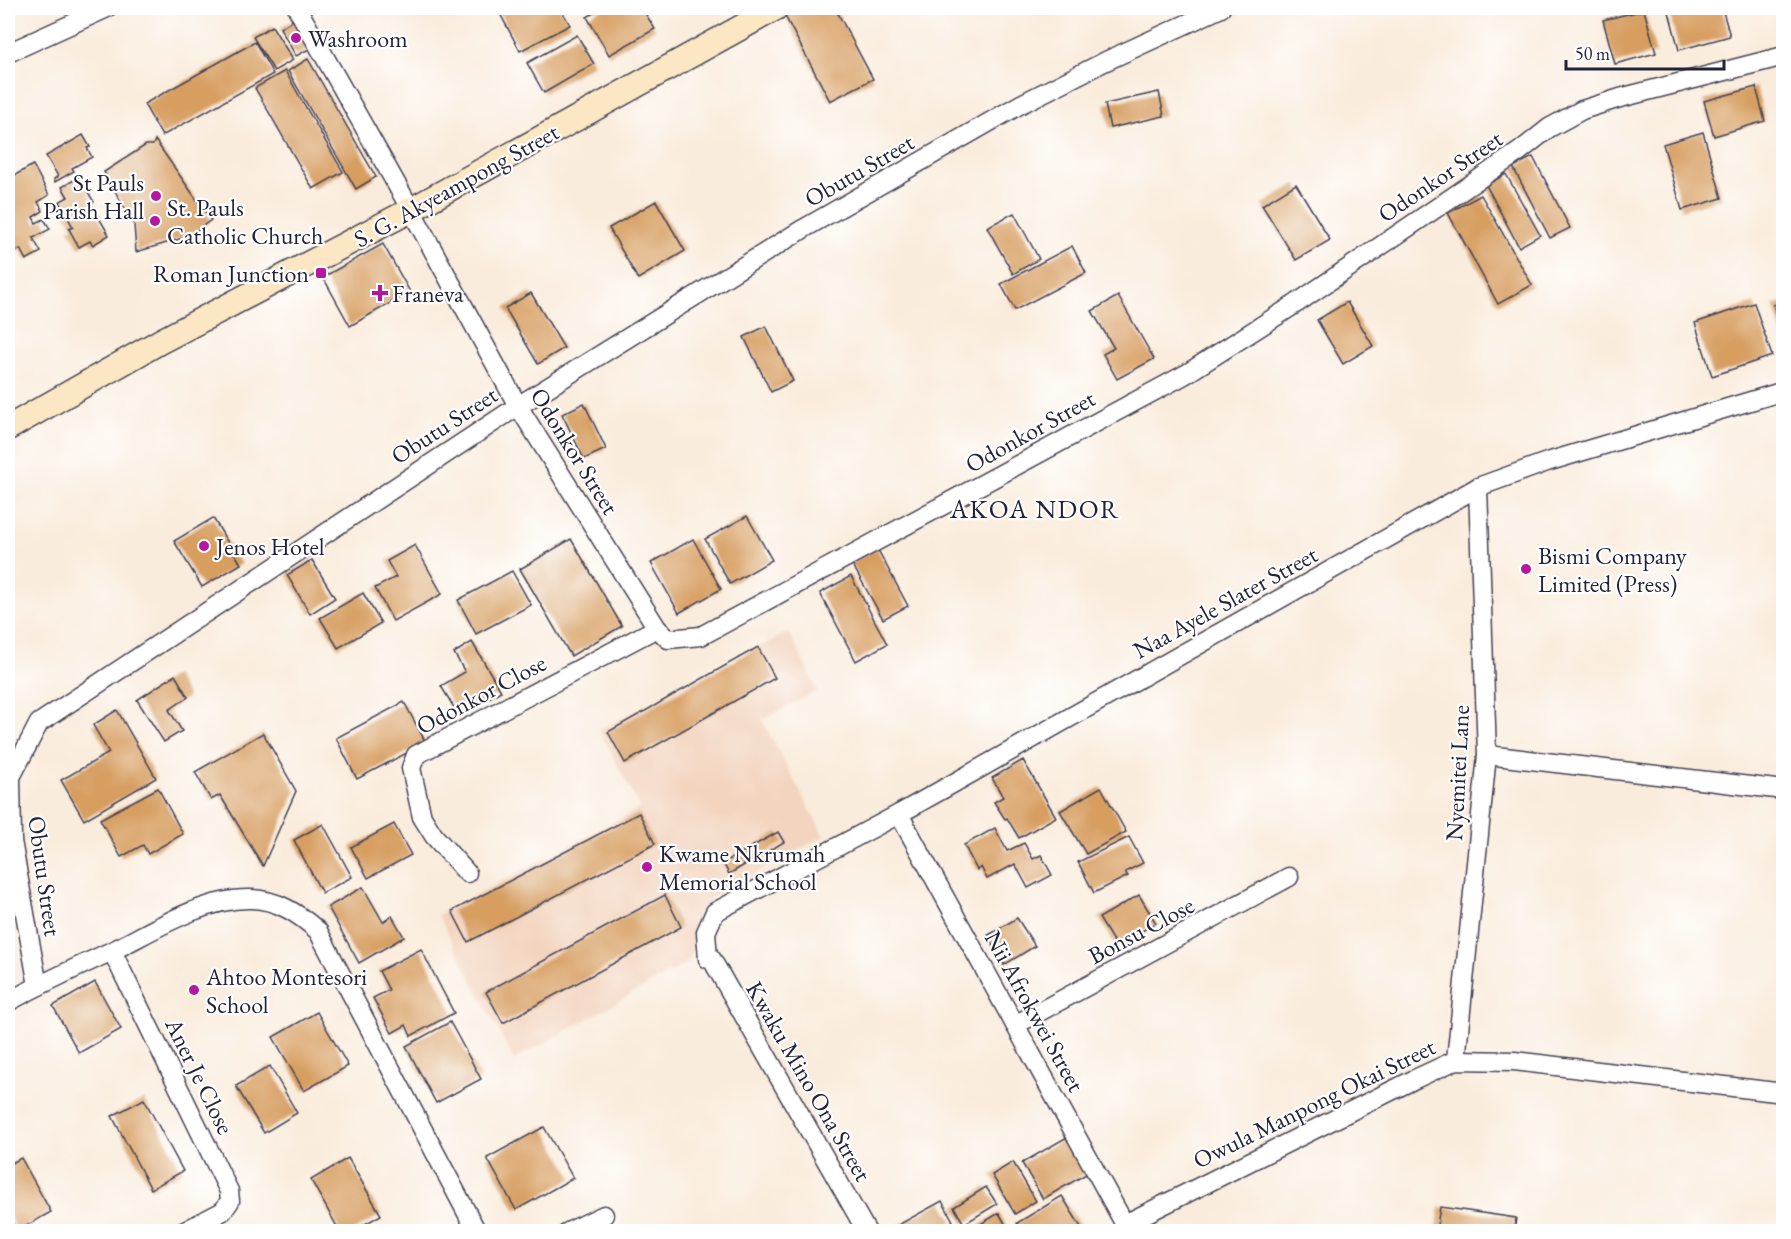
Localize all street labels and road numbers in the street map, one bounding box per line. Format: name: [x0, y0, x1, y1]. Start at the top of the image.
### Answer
street label: S. G. Akyeampong Street: [348, 116, 564, 254]
street label: Odonkor Street: [1372, 123, 1509, 229]
street label: Obutu Street: [799, 126, 920, 214]
street label: Obutu Street: [385, 379, 504, 471]
street label: Odonkor Street: [524, 382, 626, 521]
street label: Odonkor Street: [960, 382, 1101, 479]
street label: Naa Ayele Slater Street: [1127, 538, 1323, 665]
street label: Odonkor Close: [411, 647, 551, 741]
street label: Nyemitei Lane: [1438, 704, 1476, 842]
street label: Obutu Street: [21, 814, 69, 939]
street label: Bonsu Close: [1083, 889, 1199, 971]
street label: Nii Afrokwei Street: [978, 925, 1092, 1097]
street label: Kwaku Mino Ona Street: [739, 976, 879, 1187]
street label: Aner Je Close: [158, 1012, 241, 1139]
street label: Owula Manpong Okai Street: [1188, 1031, 1441, 1175]

